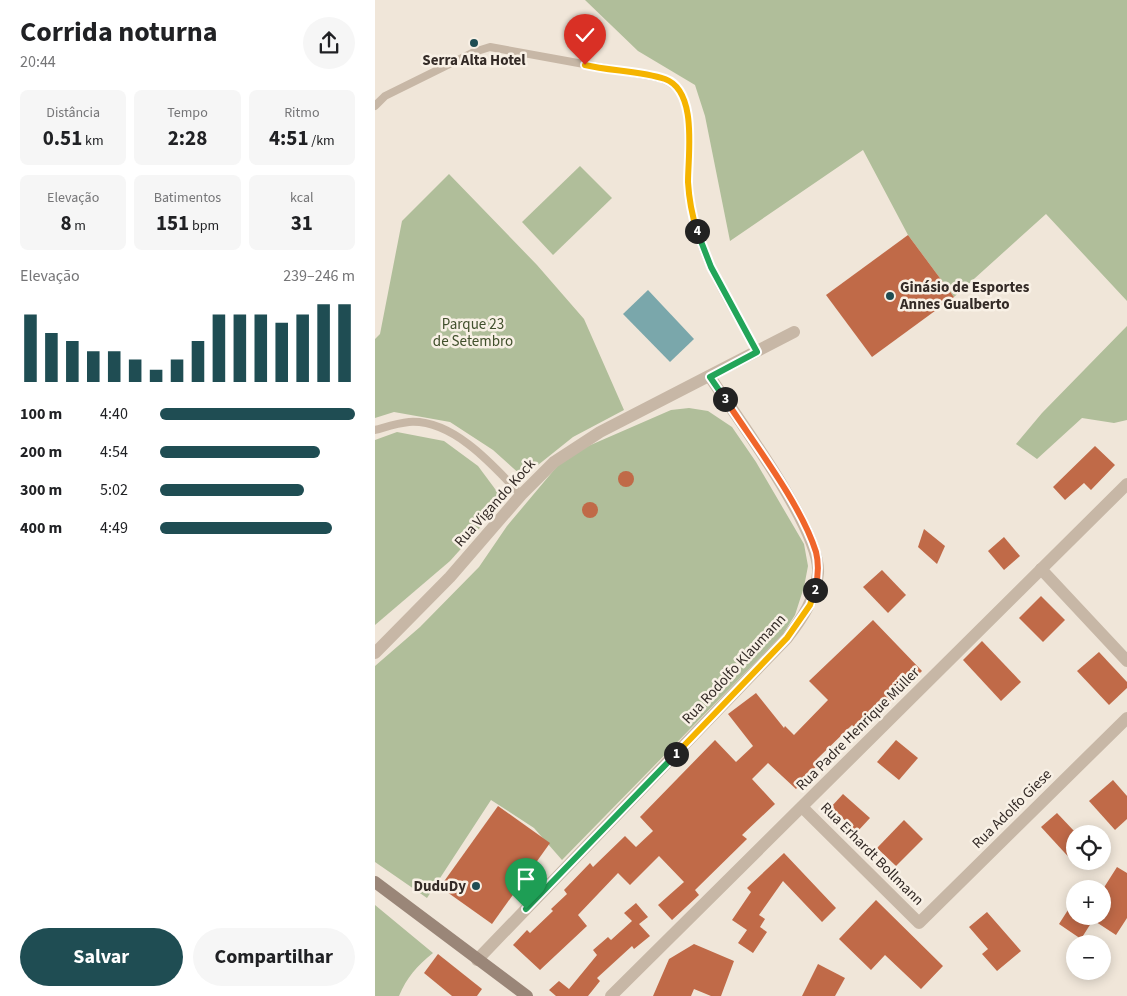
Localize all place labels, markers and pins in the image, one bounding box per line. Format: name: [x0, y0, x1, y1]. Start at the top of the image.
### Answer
pin: [564, 14, 606, 65]
marker: Serra Alta Hotel: [468, 37, 480, 49]
place label: Serra Alta Hotel: [422, 50, 526, 71]
pin: 4: [685, 218, 709, 244]
place label: Ginásio de Esportes Annes Gualberto: [899, 277, 1030, 315]
marker: Ginásio de Esportes Annes Gualberto: [884, 290, 896, 302]
pin: 3: [713, 386, 737, 412]
pin: 2: [803, 578, 827, 602]
pin: 1: [663, 742, 689, 766]
pin: [505, 858, 547, 909]
place label: DuduDy: [413, 876, 466, 897]
marker: DuduDy: [470, 880, 482, 892]

